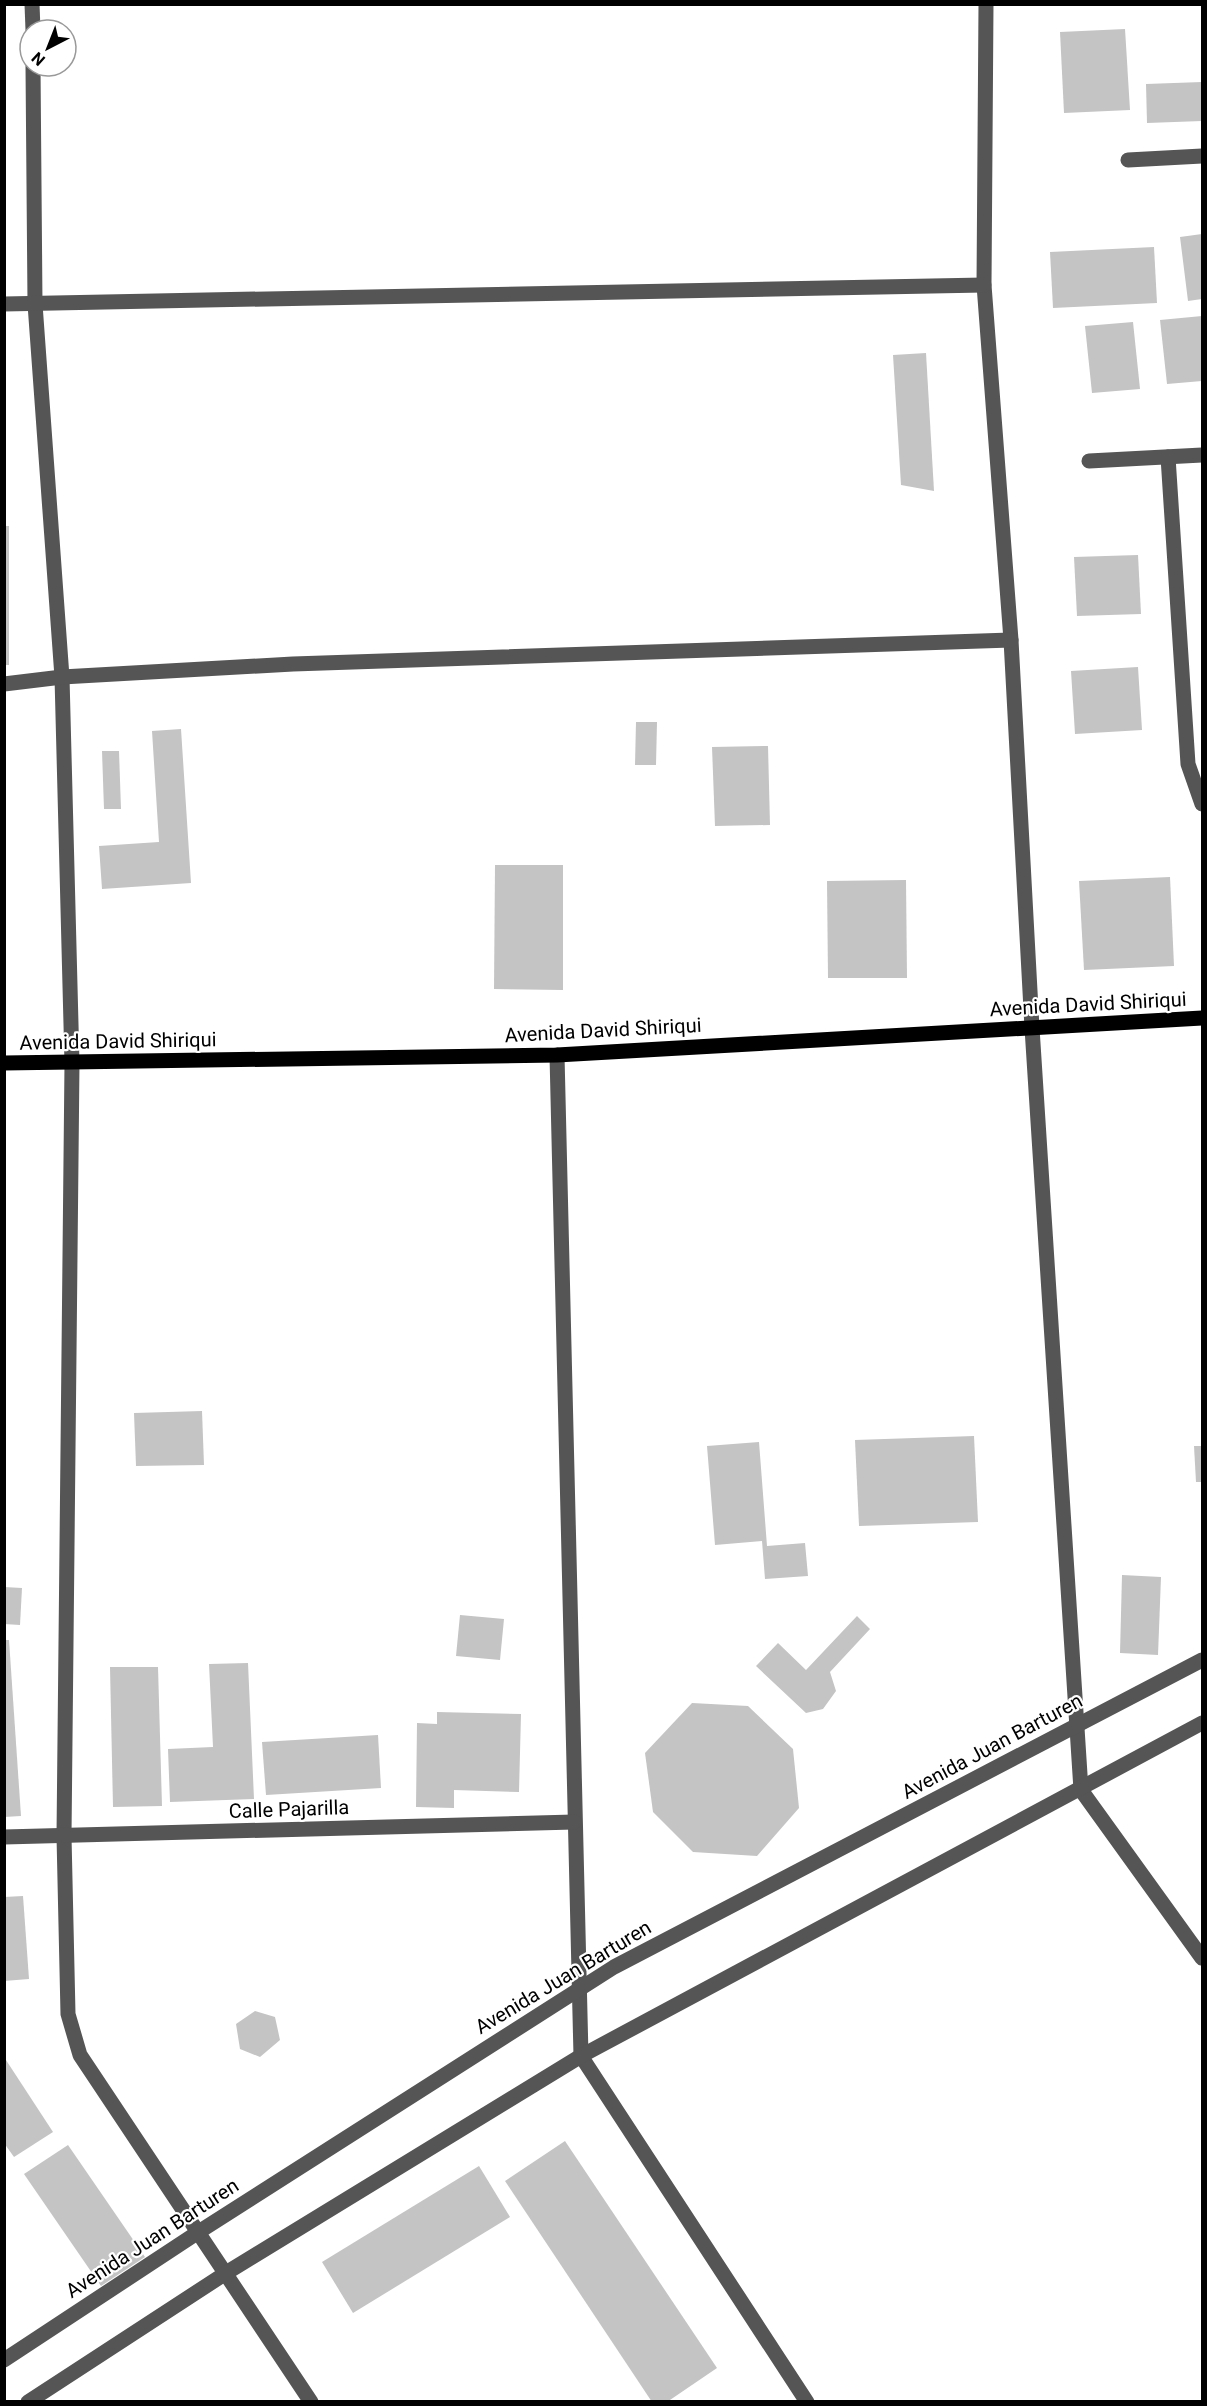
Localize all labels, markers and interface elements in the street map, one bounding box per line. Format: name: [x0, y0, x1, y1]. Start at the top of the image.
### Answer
north arrow: [18, 18, 78, 78]
text: N: [28, 48, 49, 70]
street label: Avenida David Shiriqui: [989, 987, 1187, 1021]
street label: Avenida David Shiriqui: [504, 1013, 702, 1047]
street label: Avenida David Shiriqui: [19, 1027, 217, 1055]
street label: Avenida Juan Barturen: [898, 1688, 1086, 1804]
street label: Calle Pajarilla: [228, 1795, 350, 1823]
street label: Avenida Juan Barturen: [471, 1915, 655, 2039]
street label: Avenida Juan Barturen: [61, 2173, 243, 2303]

